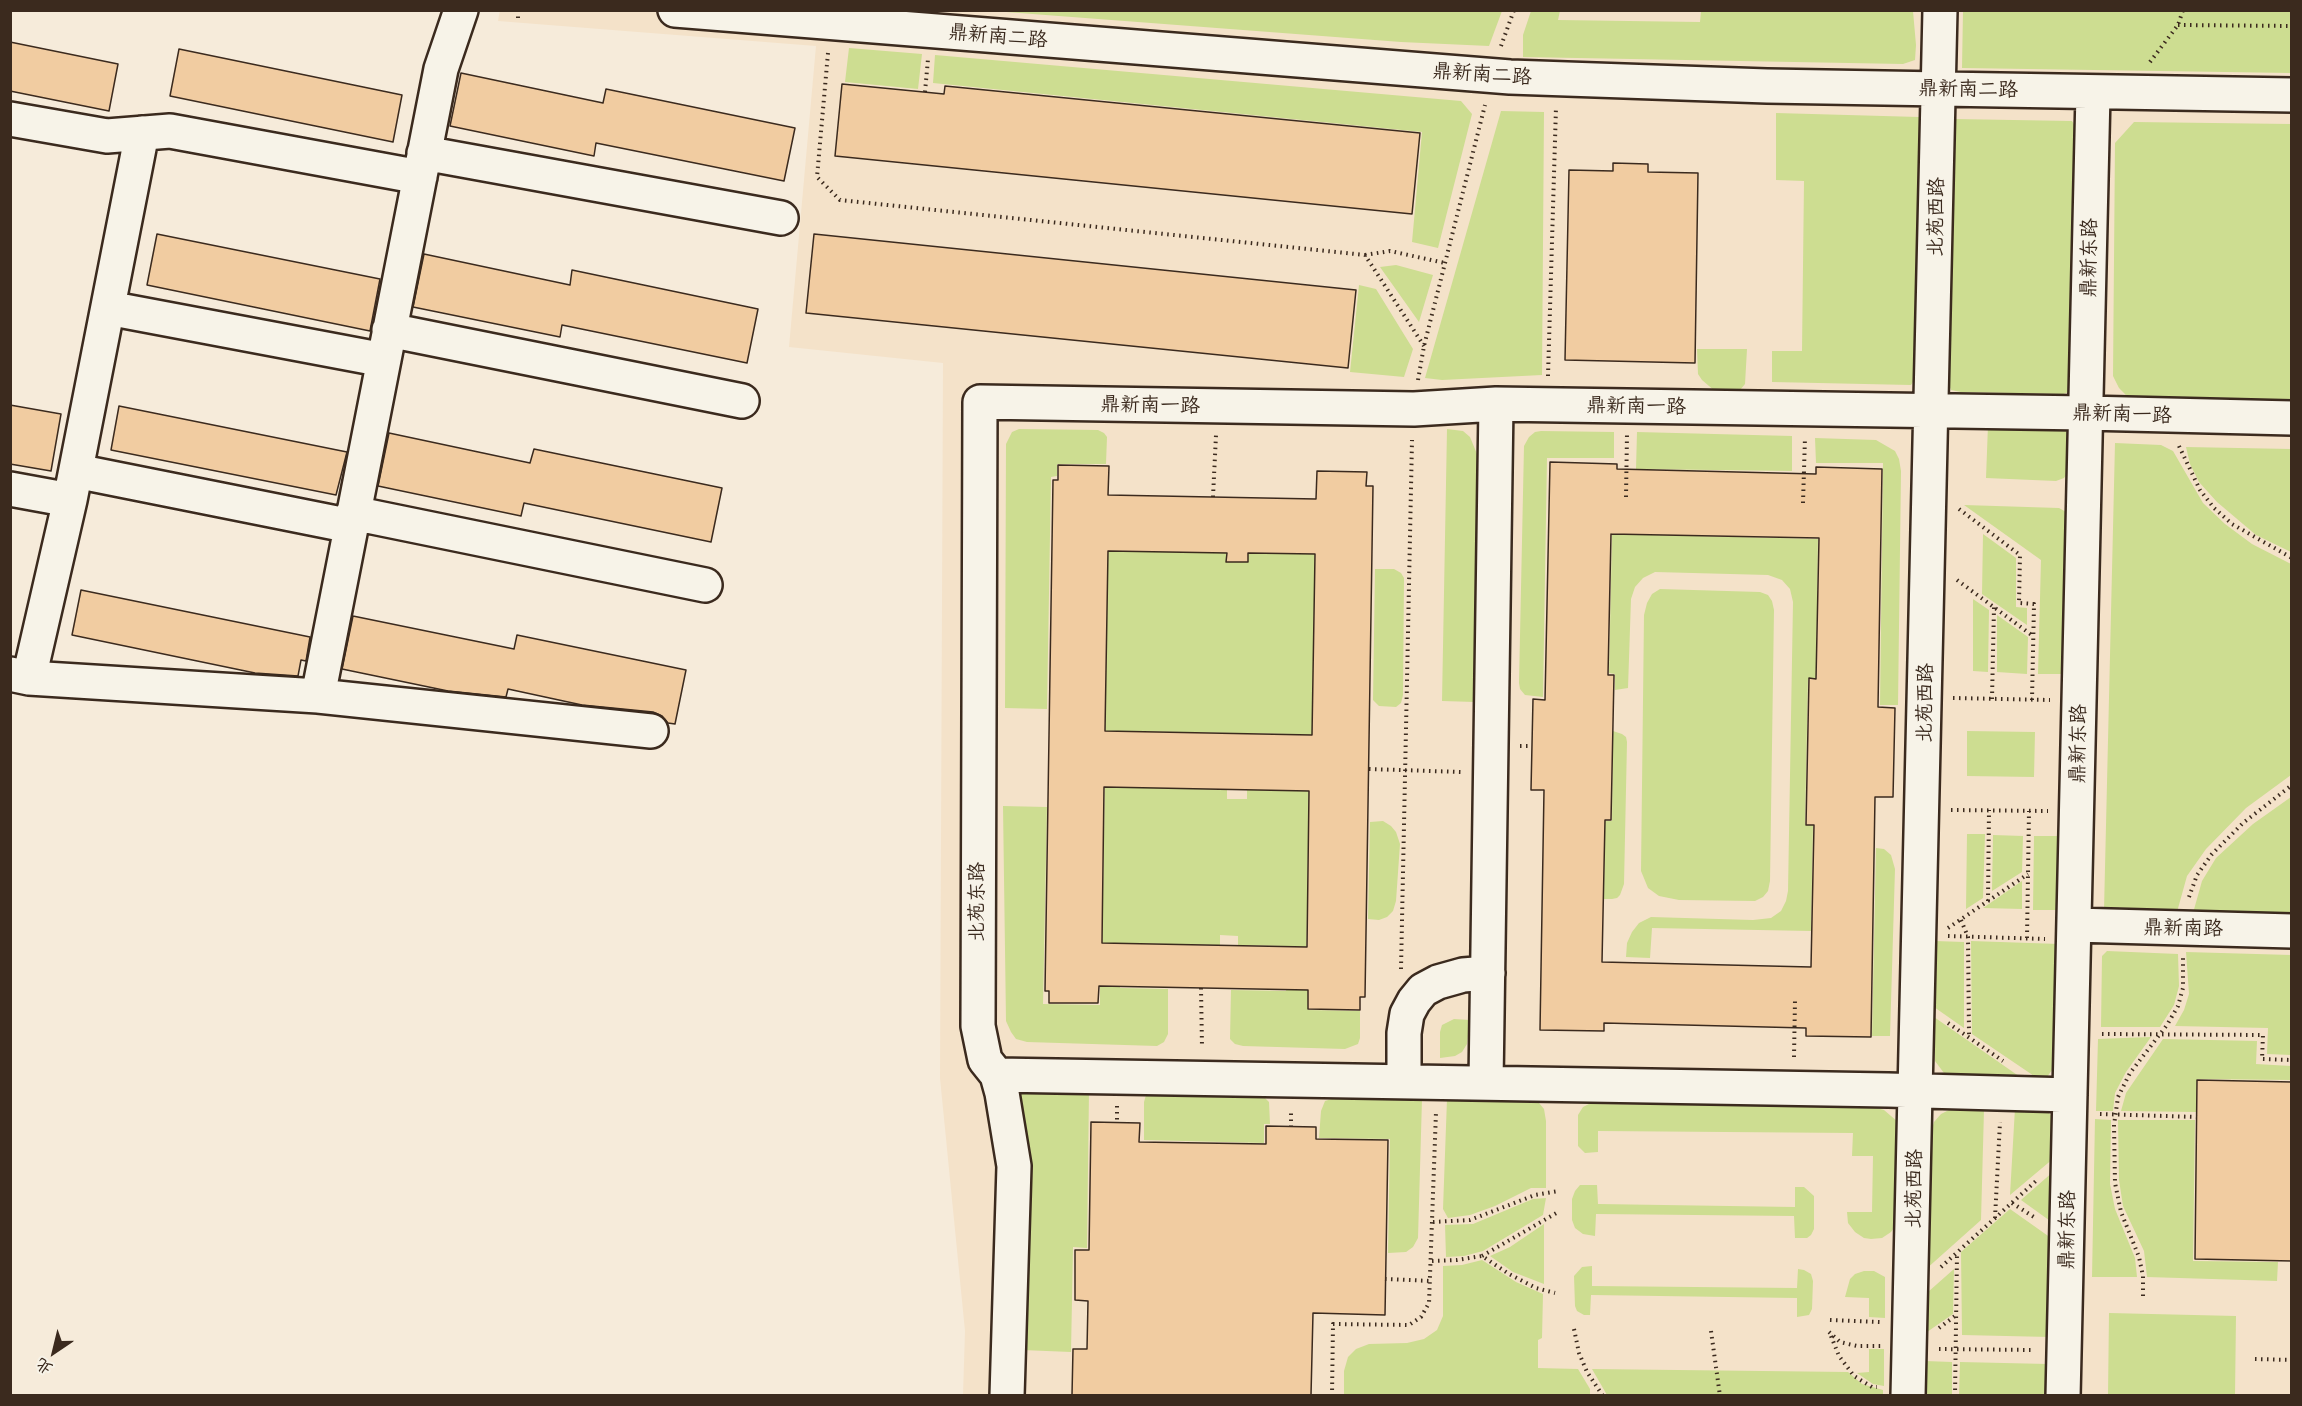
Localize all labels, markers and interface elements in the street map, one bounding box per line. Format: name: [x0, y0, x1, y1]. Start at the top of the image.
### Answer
street label: 鼎新南二路: [947, 20, 1049, 52]
street label: 鼎新南二路: [1431, 59, 1533, 89]
street label: 鼎新南二路: [1918, 76, 2018, 102]
street label: 北苑西路: [1923, 177, 1949, 257]
street label: 鼎新东路: [2076, 218, 2102, 298]
street label: 鼎新南一路: [1100, 392, 1200, 418]
street label: 鼎新南一路: [1586, 393, 1686, 419]
street label: 鼎新南一路: [2072, 400, 2172, 428]
street label: 北苑西路: [1912, 663, 1938, 743]
street label: 鼎新东路: [2065, 704, 2091, 784]
street label: 北苑东路: [965, 862, 989, 942]
street label: 鼎新南路: [2143, 915, 2223, 941]
street label: 北苑西路: [1901, 1149, 1927, 1229]
street label: 鼎新东路: [2054, 1190, 2080, 1270]
north arrow: [24, 1322, 84, 1382]
text: 北: [31, 1354, 56, 1380]

